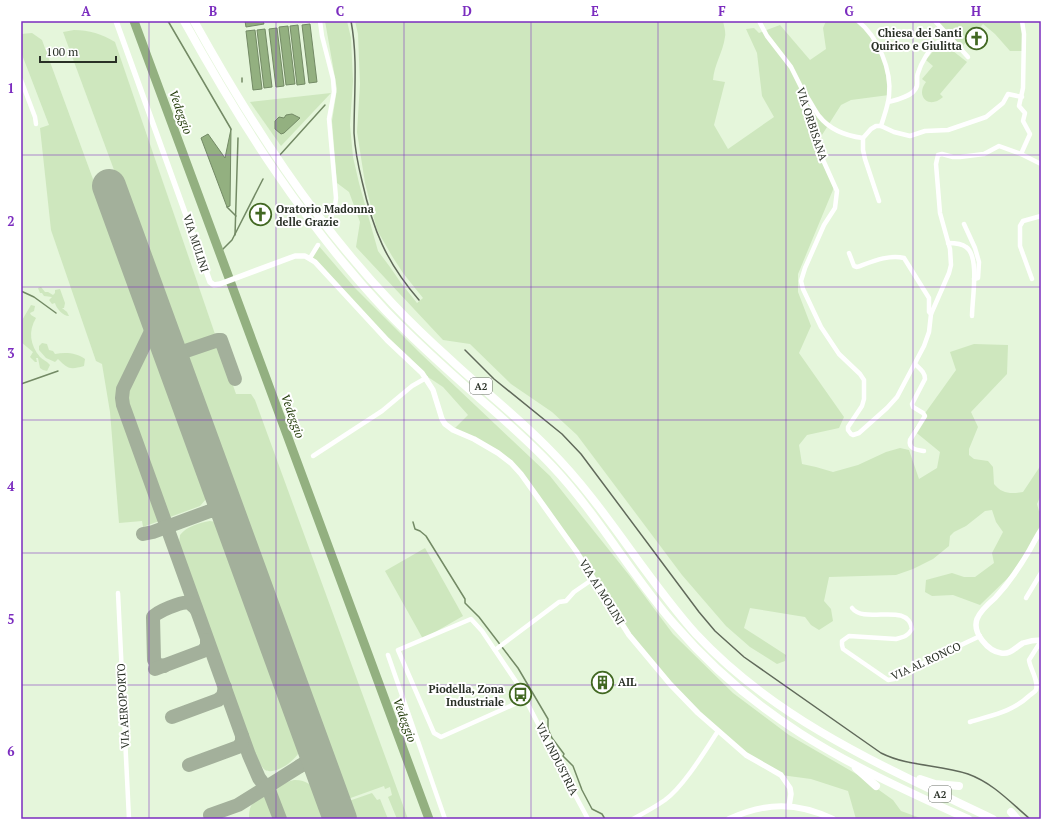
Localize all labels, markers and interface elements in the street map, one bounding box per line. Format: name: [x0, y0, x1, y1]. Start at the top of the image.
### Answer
text: A: [81, 2, 91, 20]
text: B: [209, 2, 217, 20]
text: C: [336, 2, 344, 20]
text: D: [462, 2, 472, 20]
text: E: [591, 2, 599, 20]
text: F: [718, 2, 726, 20]
text: G: [844, 2, 854, 20]
text: H: [971, 2, 981, 20]
place label: Chiesa dei Santi Quirico e Giulitta: [871, 26, 962, 53]
church icon: Chiesa dei Santi Quirico e Giulitta: [964, 26, 990, 52]
scale bar: [40, 38, 116, 64]
text: 100 m: [46, 44, 79, 59]
text: 1: [7, 79, 15, 97]
street label: VIA ORBISANA: [794, 86, 831, 163]
water label: Vedeggio: [166, 88, 196, 136]
church icon: Oratorio Madonna delle Grazie: [247, 202, 273, 228]
place label: Oratorio Madonna delle Grazie: [276, 202, 374, 229]
text: 2: [7, 212, 15, 230]
street label: VIA MULINI: [180, 212, 212, 274]
text: 3: [7, 344, 15, 362]
road number: A2: [470, 378, 492, 394]
water label: Vedeggio: [278, 392, 308, 440]
text: 4: [7, 477, 15, 495]
street label: VIA AI MOLINI: [576, 557, 628, 628]
text: 5: [7, 610, 15, 628]
street label: VIA AL RONCO: [889, 639, 963, 683]
street label: VIA AEROPORTO: [114, 663, 132, 749]
building icon: AIL: [589, 669, 615, 695]
place label: AIL: [618, 675, 637, 689]
place label: Piodella, Zona Industriale: [428, 682, 504, 709]
bus stop icon: Piodella, Zona Industriale: [507, 682, 533, 708]
water label: Vedeggio: [390, 696, 420, 744]
street label: VIA INDUSTRIA: [533, 720, 582, 798]
text: 6: [7, 742, 15, 760]
road number: A2: [929, 786, 951, 802]

